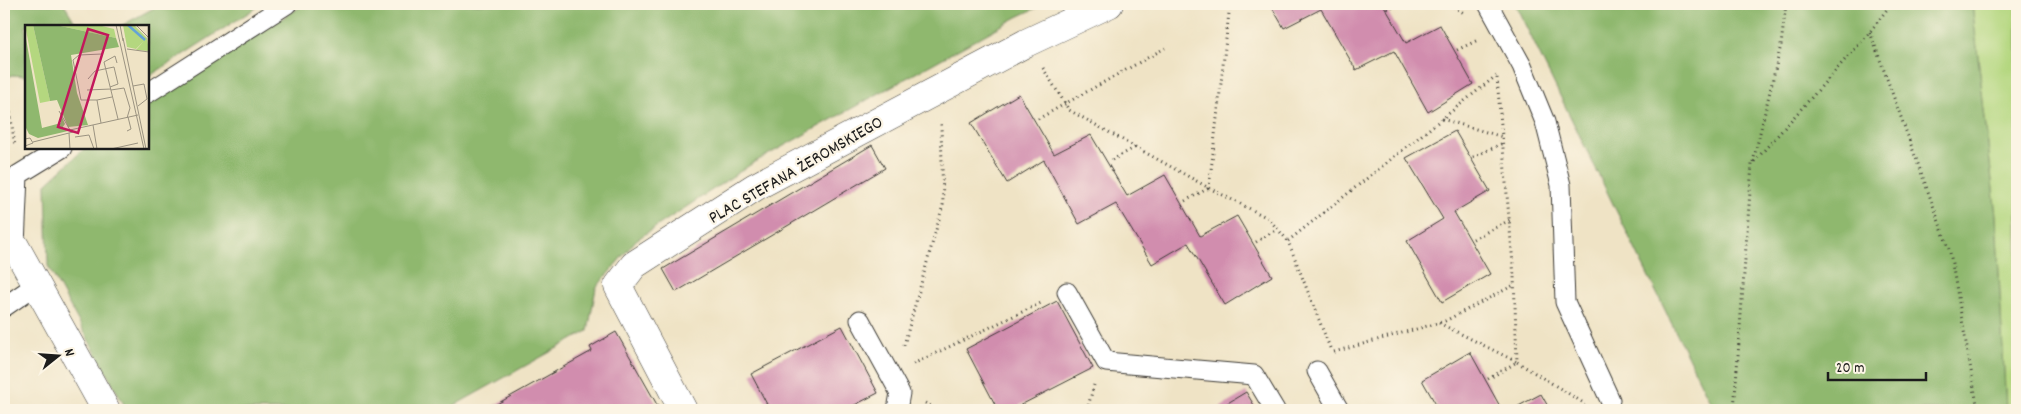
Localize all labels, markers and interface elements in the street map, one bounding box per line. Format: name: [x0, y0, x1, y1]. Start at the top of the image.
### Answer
inset map: [25, 25, 149, 149]
street label: PLAC STEFANA ŻEROMSKIEGO: [704, 111, 888, 231]
north arrow: [32, 332, 82, 382]
text: N: [58, 347, 79, 359]
scale bar: [1828, 349, 1926, 381]
text: 20 m: [1836, 358, 1864, 380]

